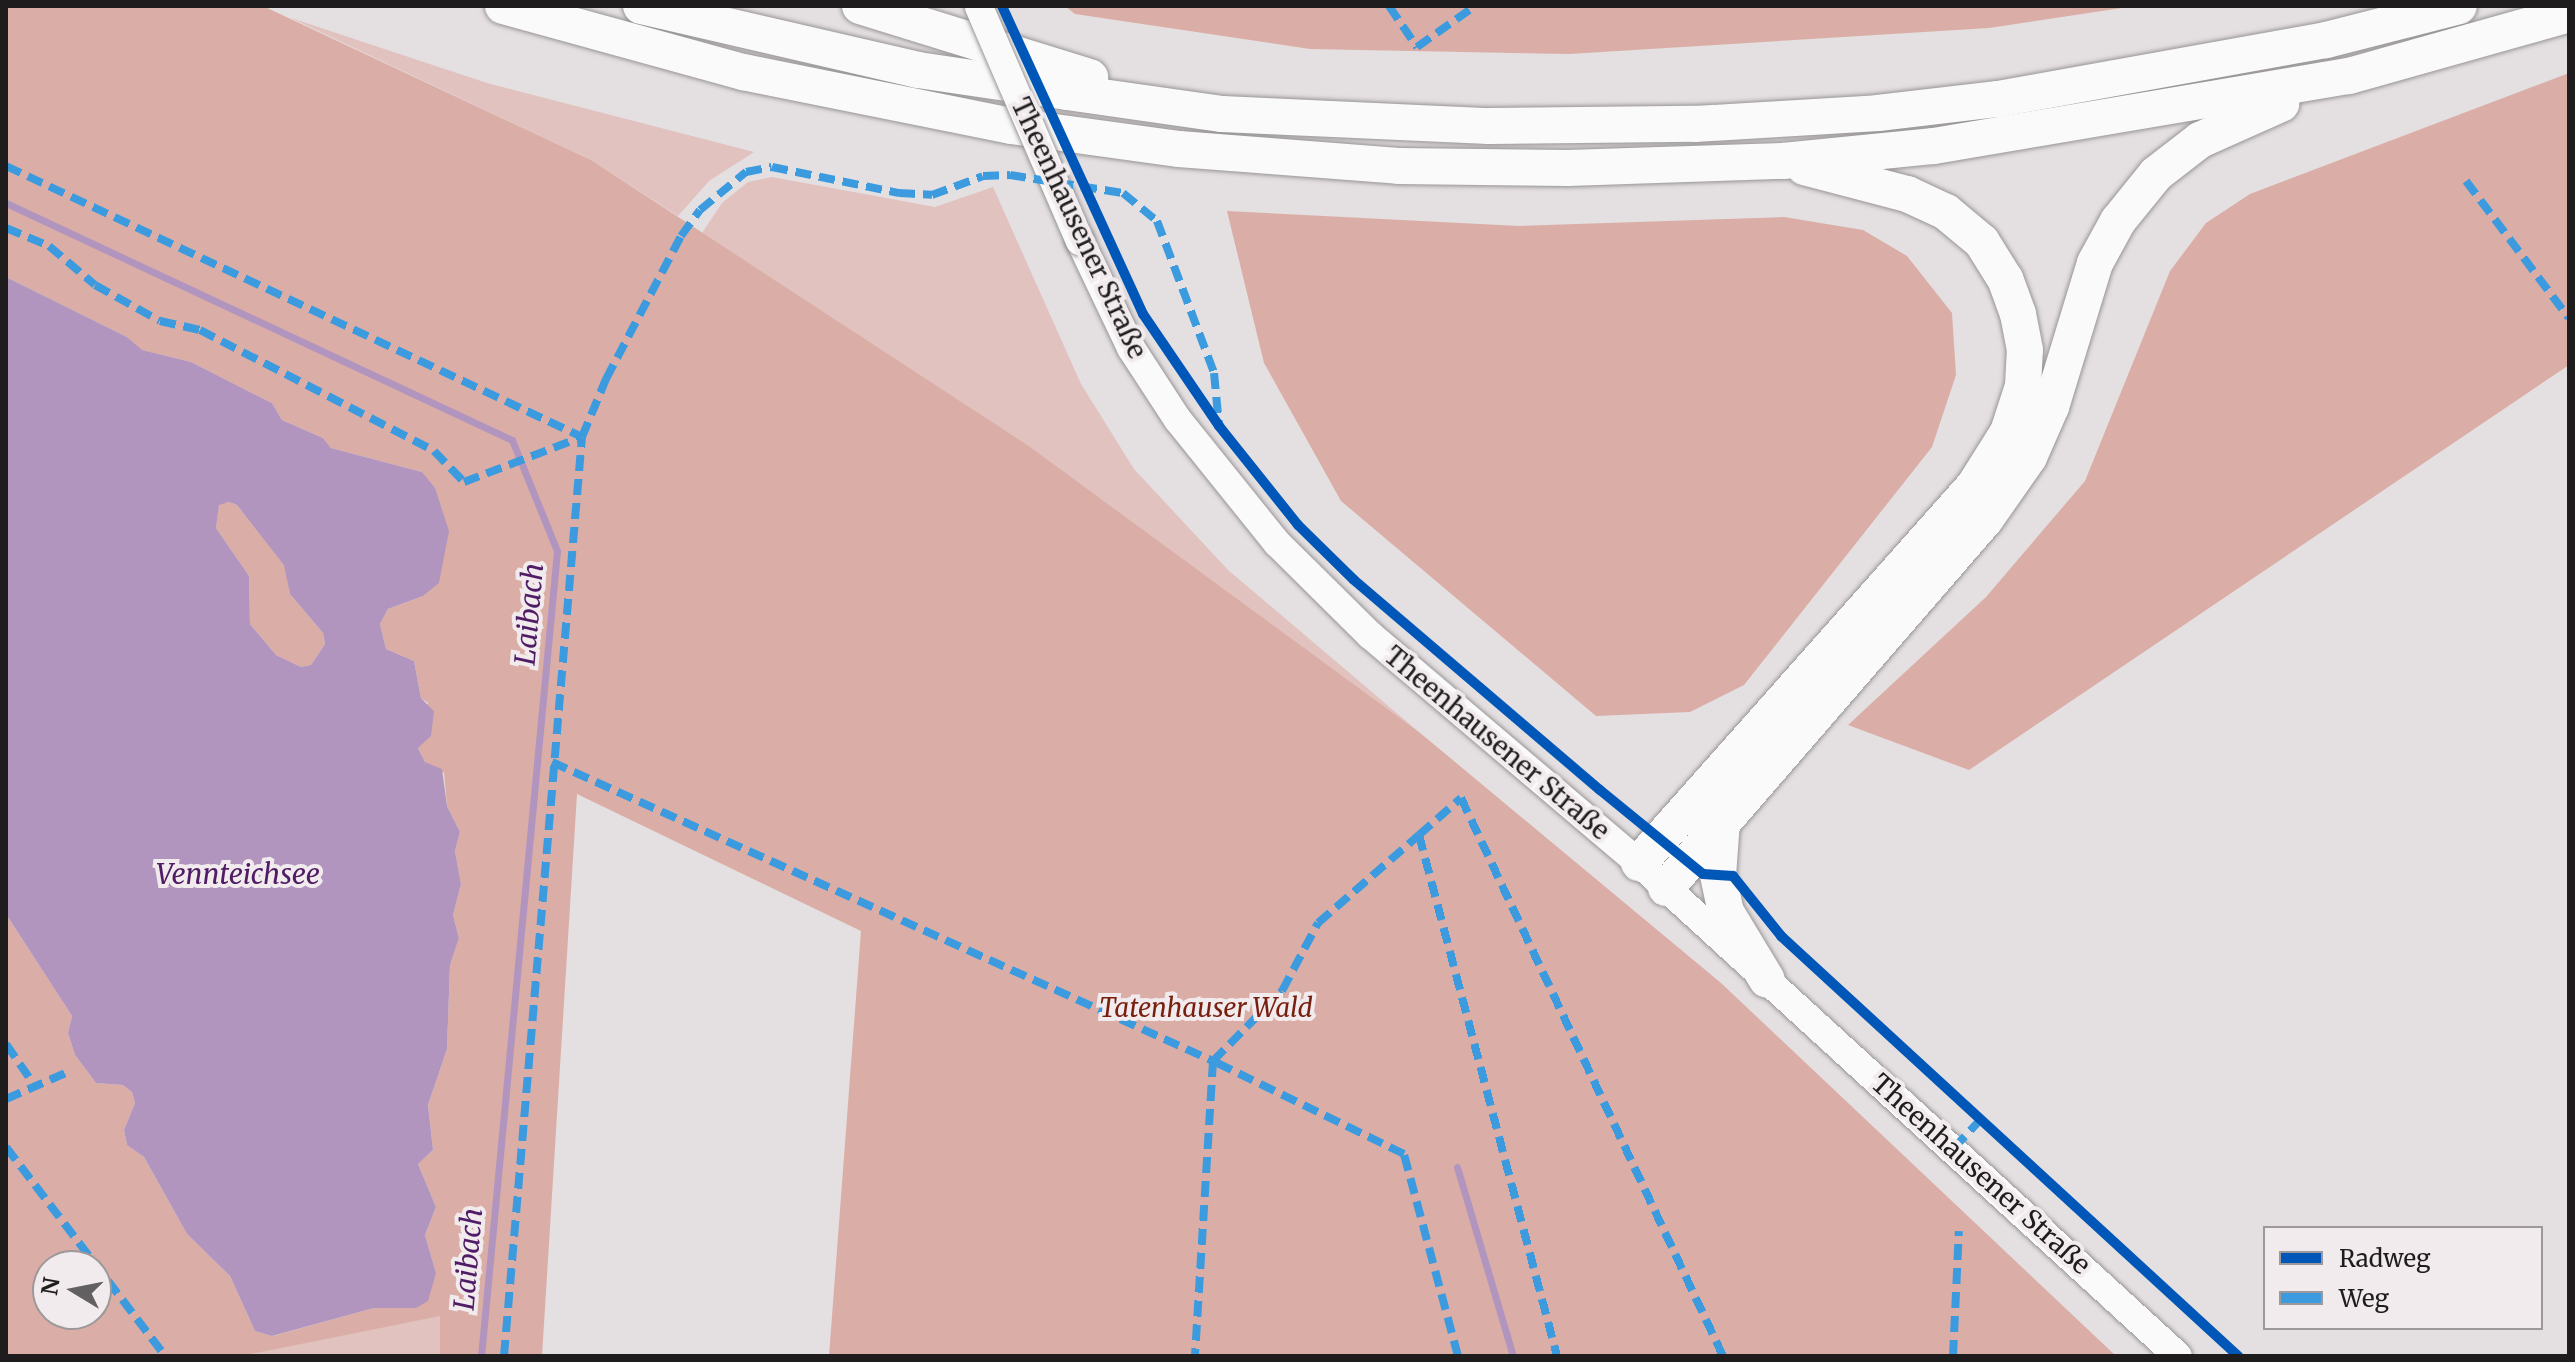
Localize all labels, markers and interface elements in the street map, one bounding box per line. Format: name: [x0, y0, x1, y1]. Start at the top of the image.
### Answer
street label: Theenhausener Straße: [1005, 93, 1153, 363]
water label: Laibach: [508, 561, 550, 667]
street label: Theenhausener Straße: [1378, 640, 1616, 846]
water label: Vennteichsee: [156, 857, 320, 891]
park label: Tatenhauser Wald: [1099, 992, 1313, 1024]
street label: Theenhausener Straße: [1865, 1067, 2097, 1281]
water label: Laibach: [447, 1206, 489, 1312]
legend: [2263, 1226, 2543, 1330]
text: Radweg: [2339, 1243, 2431, 1274]
north arrow: [32, 1250, 112, 1330]
text: N: [35, 1275, 66, 1297]
text: Weg: [2339, 1283, 2389, 1314]

